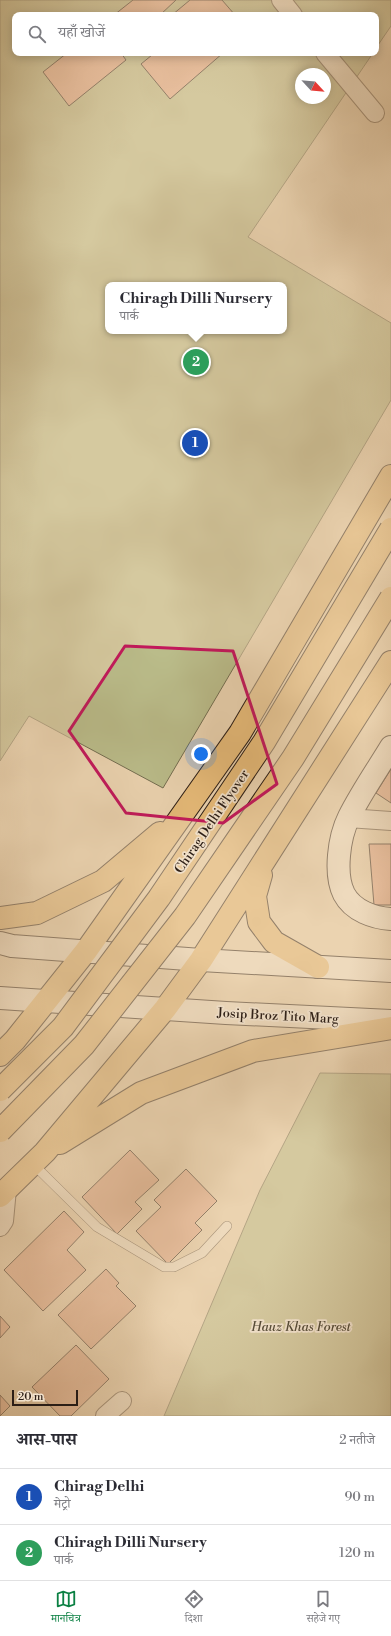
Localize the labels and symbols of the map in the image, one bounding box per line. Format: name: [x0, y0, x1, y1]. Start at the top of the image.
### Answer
north arrow: [295, 68, 331, 104]
pin: 2: [183, 347, 209, 377]
pin: 1: [182, 428, 208, 458]
your location: [191, 744, 211, 764]
street label: Chirag Delhi Flyover: [171, 766, 253, 877]
street label: Josip Broz Tito Marg: [216, 1005, 339, 1027]
park label: Hauz Khas Forest: [250, 1319, 352, 1335]
scale bar: [12, 1388, 78, 1407]

